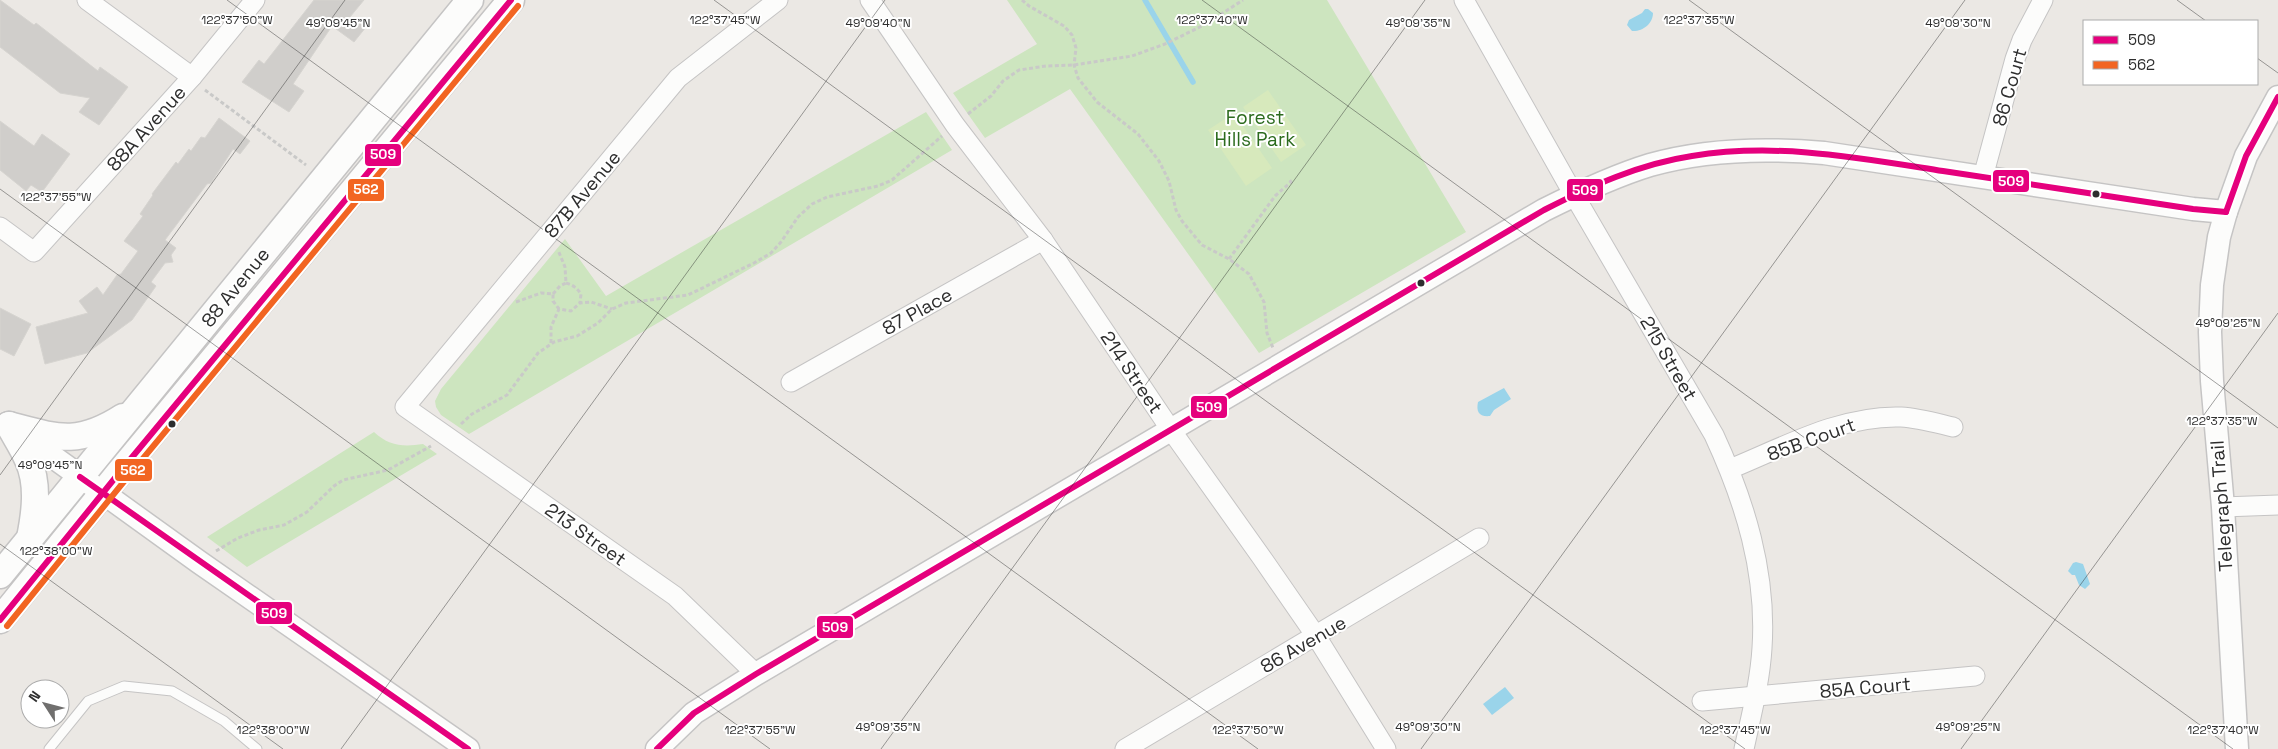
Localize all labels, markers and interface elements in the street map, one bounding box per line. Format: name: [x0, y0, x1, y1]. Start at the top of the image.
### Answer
text: 122°37'50"W: [201, 12, 273, 28]
text: 122°37'45"W: [690, 12, 761, 28]
text: 122°37'40"W: [1176, 12, 1248, 28]
text: 122°37'35"W: [1663, 12, 1735, 28]
text: 49°09'45"N: [306, 15, 370, 31]
text: 49°09'40"N: [845, 15, 911, 31]
text: 49°09'35"N: [1386, 15, 1450, 31]
text: 49°09'30"N: [1925, 15, 1991, 31]
legend: [2083, 20, 2258, 85]
text: 509: [2128, 30, 2156, 49]
street label: 86 Court: [1986, 45, 2032, 129]
text: 562: [2128, 55, 2155, 74]
street label: 88A Avenue: [101, 80, 192, 177]
park label: Forest Hills Park: [1215, 105, 1295, 152]
line badge: 509: [364, 143, 402, 167]
text: 509: [370, 145, 396, 163]
street label: 87B Avenue: [539, 145, 626, 243]
line badge: 509: [1992, 169, 2030, 193]
text: 509: [1998, 172, 2024, 190]
line badge: 562: [347, 178, 385, 202]
line badge: 509: [1566, 178, 1604, 202]
text: 562: [353, 180, 379, 198]
text: 509: [1572, 181, 1598, 199]
text: 122°37'55"W: [20, 189, 92, 205]
unlabelled marker: [2091, 189, 2101, 199]
street label: 88 Avenue: [196, 242, 275, 332]
unlabelled marker: [1416, 278, 1426, 288]
street label: 87 Place: [878, 282, 957, 341]
street label: 215 Street: [1634, 311, 1703, 405]
text: 49°09'25"N: [2196, 315, 2260, 331]
street label: 214 Street: [1095, 326, 1168, 418]
line badge: 509: [1190, 395, 1228, 419]
text: 509: [1196, 398, 1222, 416]
street label: 85B Court: [1764, 412, 1859, 467]
text: 122°37'35"W: [2186, 413, 2258, 429]
unlabelled marker: [167, 419, 177, 429]
street label: Telegraph Trail: [2204, 440, 2239, 572]
text: 49°09'45"N: [18, 457, 82, 473]
line badge: 562: [114, 458, 153, 482]
text: 562: [120, 461, 146, 479]
street label: 213 Street: [540, 497, 631, 572]
text: 122°38'00"W: [20, 543, 93, 559]
line badge: 509: [255, 601, 293, 625]
text: 509: [261, 604, 287, 622]
street label: 86 Avenue: [1256, 610, 1351, 679]
line badge: 509: [816, 615, 854, 639]
text: 509: [822, 618, 848, 636]
street label: 85A Court: [1818, 671, 1912, 704]
north arrow: [20, 679, 70, 729]
text: N: [24, 687, 45, 705]
text: 49°09'35"N: [856, 719, 920, 735]
text: 49°09'30"N: [1395, 719, 1461, 735]
text: 49°09'25"N: [1936, 719, 2000, 735]
text: 122°38'00"W: [237, 722, 310, 738]
text: 122°37'55"W: [724, 722, 796, 738]
text: 122°37'50"W: [1212, 722, 1284, 738]
text: 122°37'45"W: [1700, 722, 1771, 738]
text: 122°37'40"W: [2187, 722, 2259, 738]

